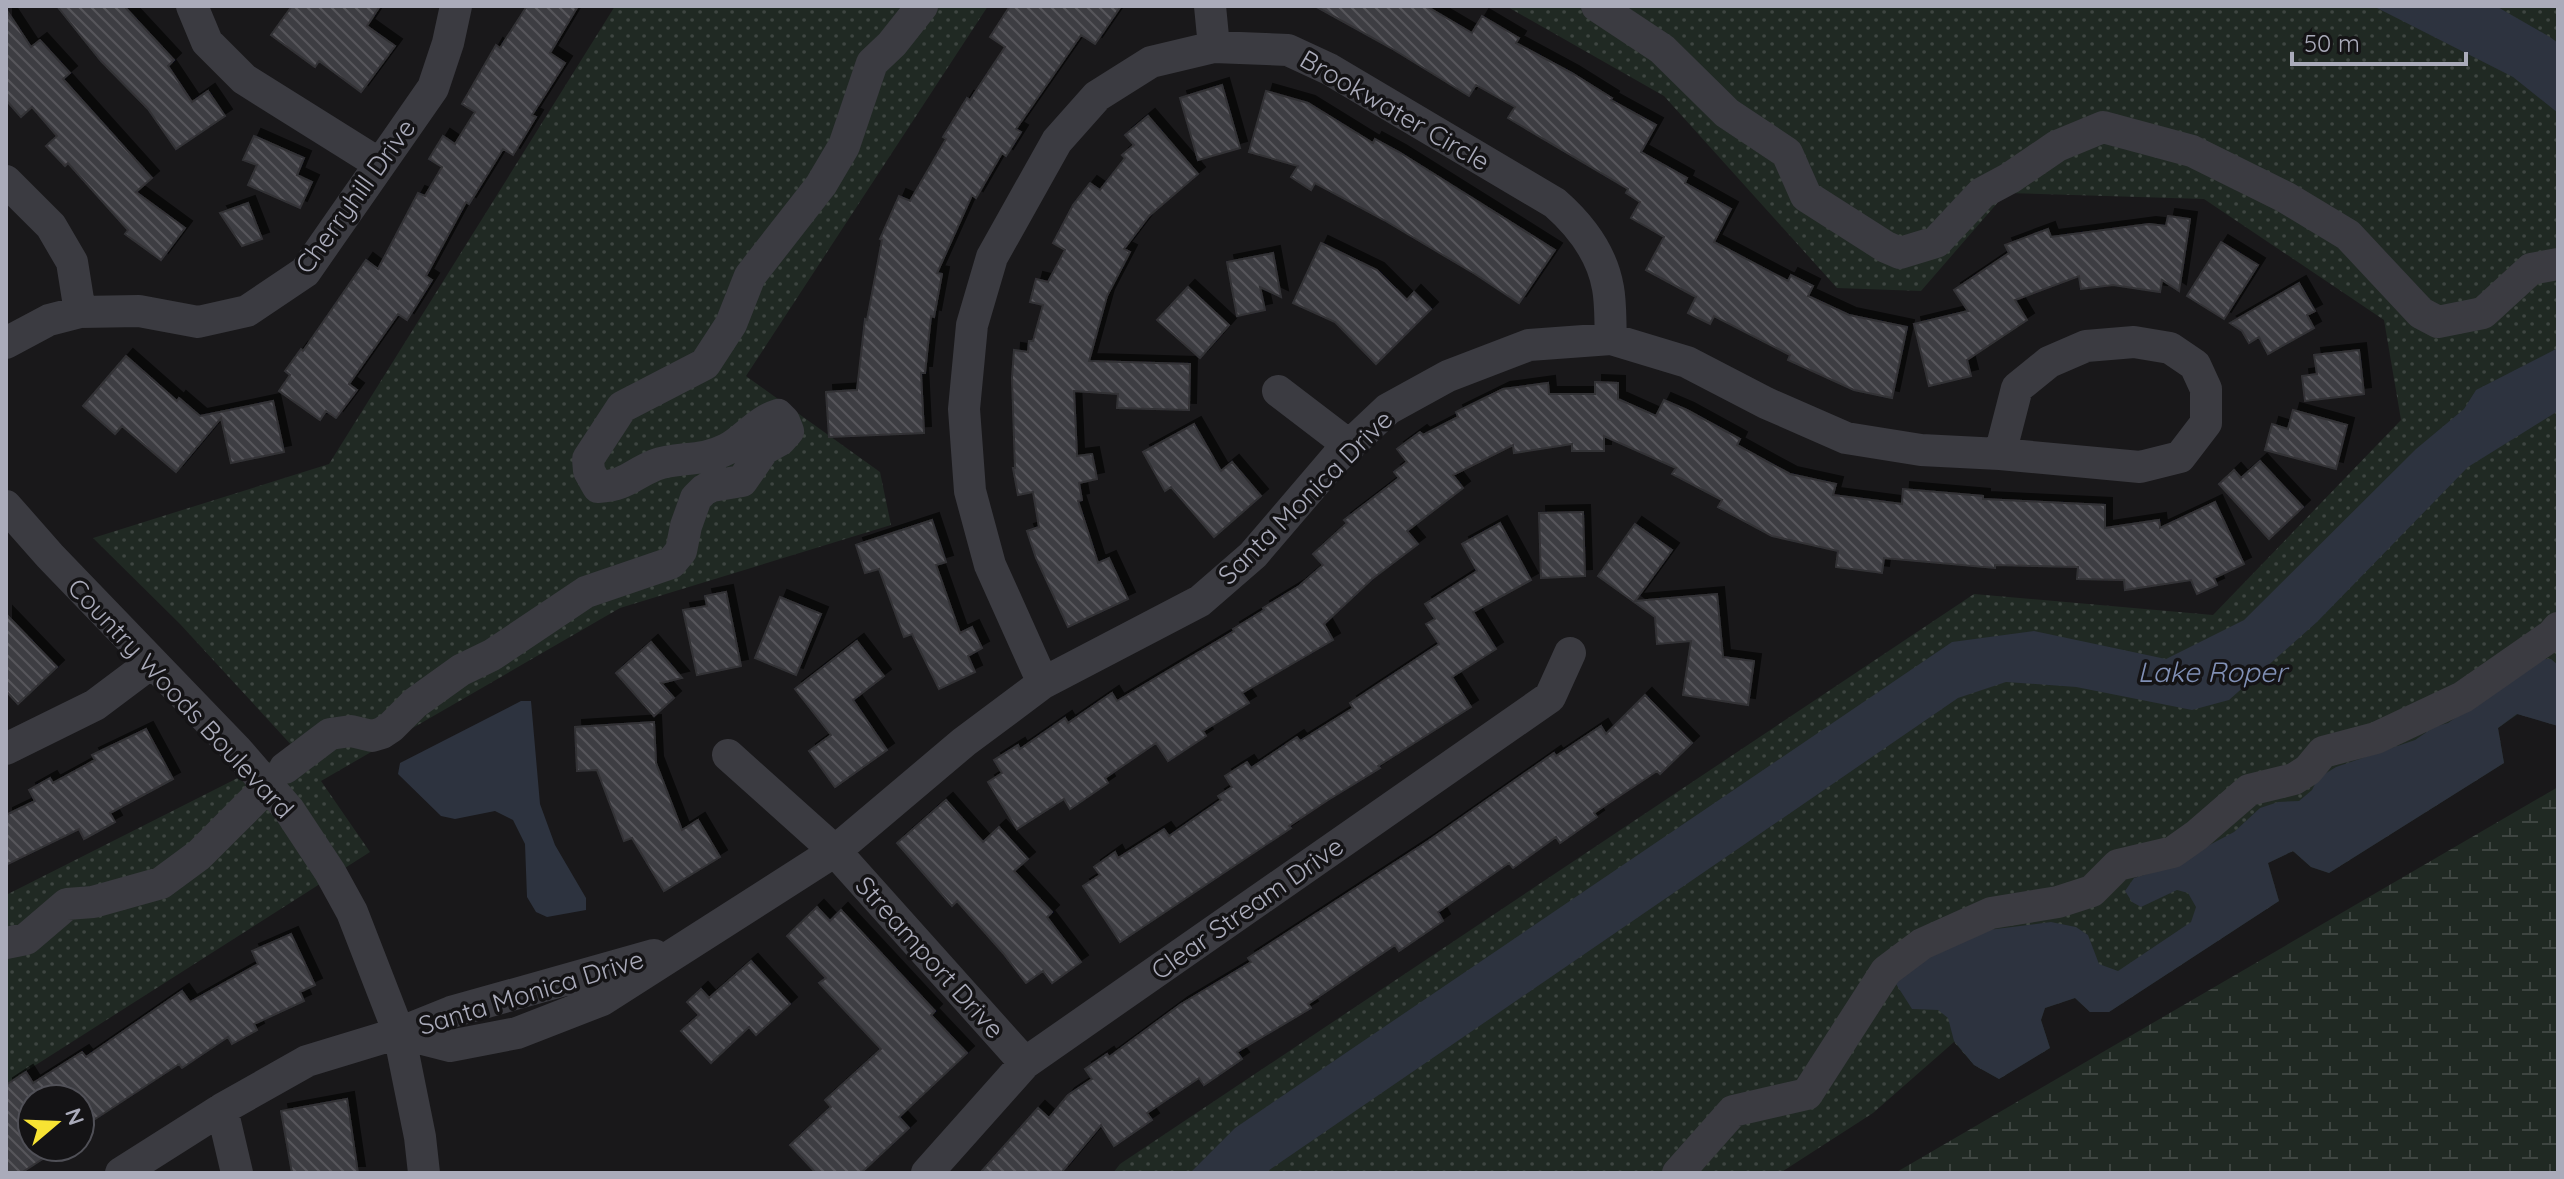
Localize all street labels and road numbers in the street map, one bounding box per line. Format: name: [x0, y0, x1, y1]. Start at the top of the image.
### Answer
street label: Brookwater Circle: [1294, 42, 1496, 178]
street label: Cherryhill Drive: [288, 112, 422, 280]
street label: Santa Monica Drive: [1211, 403, 1399, 591]
street label: Country Woods Boulevard: [61, 571, 301, 825]
street label: Clear Stream Drive: [1144, 829, 1350, 987]
street label: Streamport Drive: [848, 869, 1012, 1045]
street label: Santa Monica Drive: [414, 942, 648, 1042]

